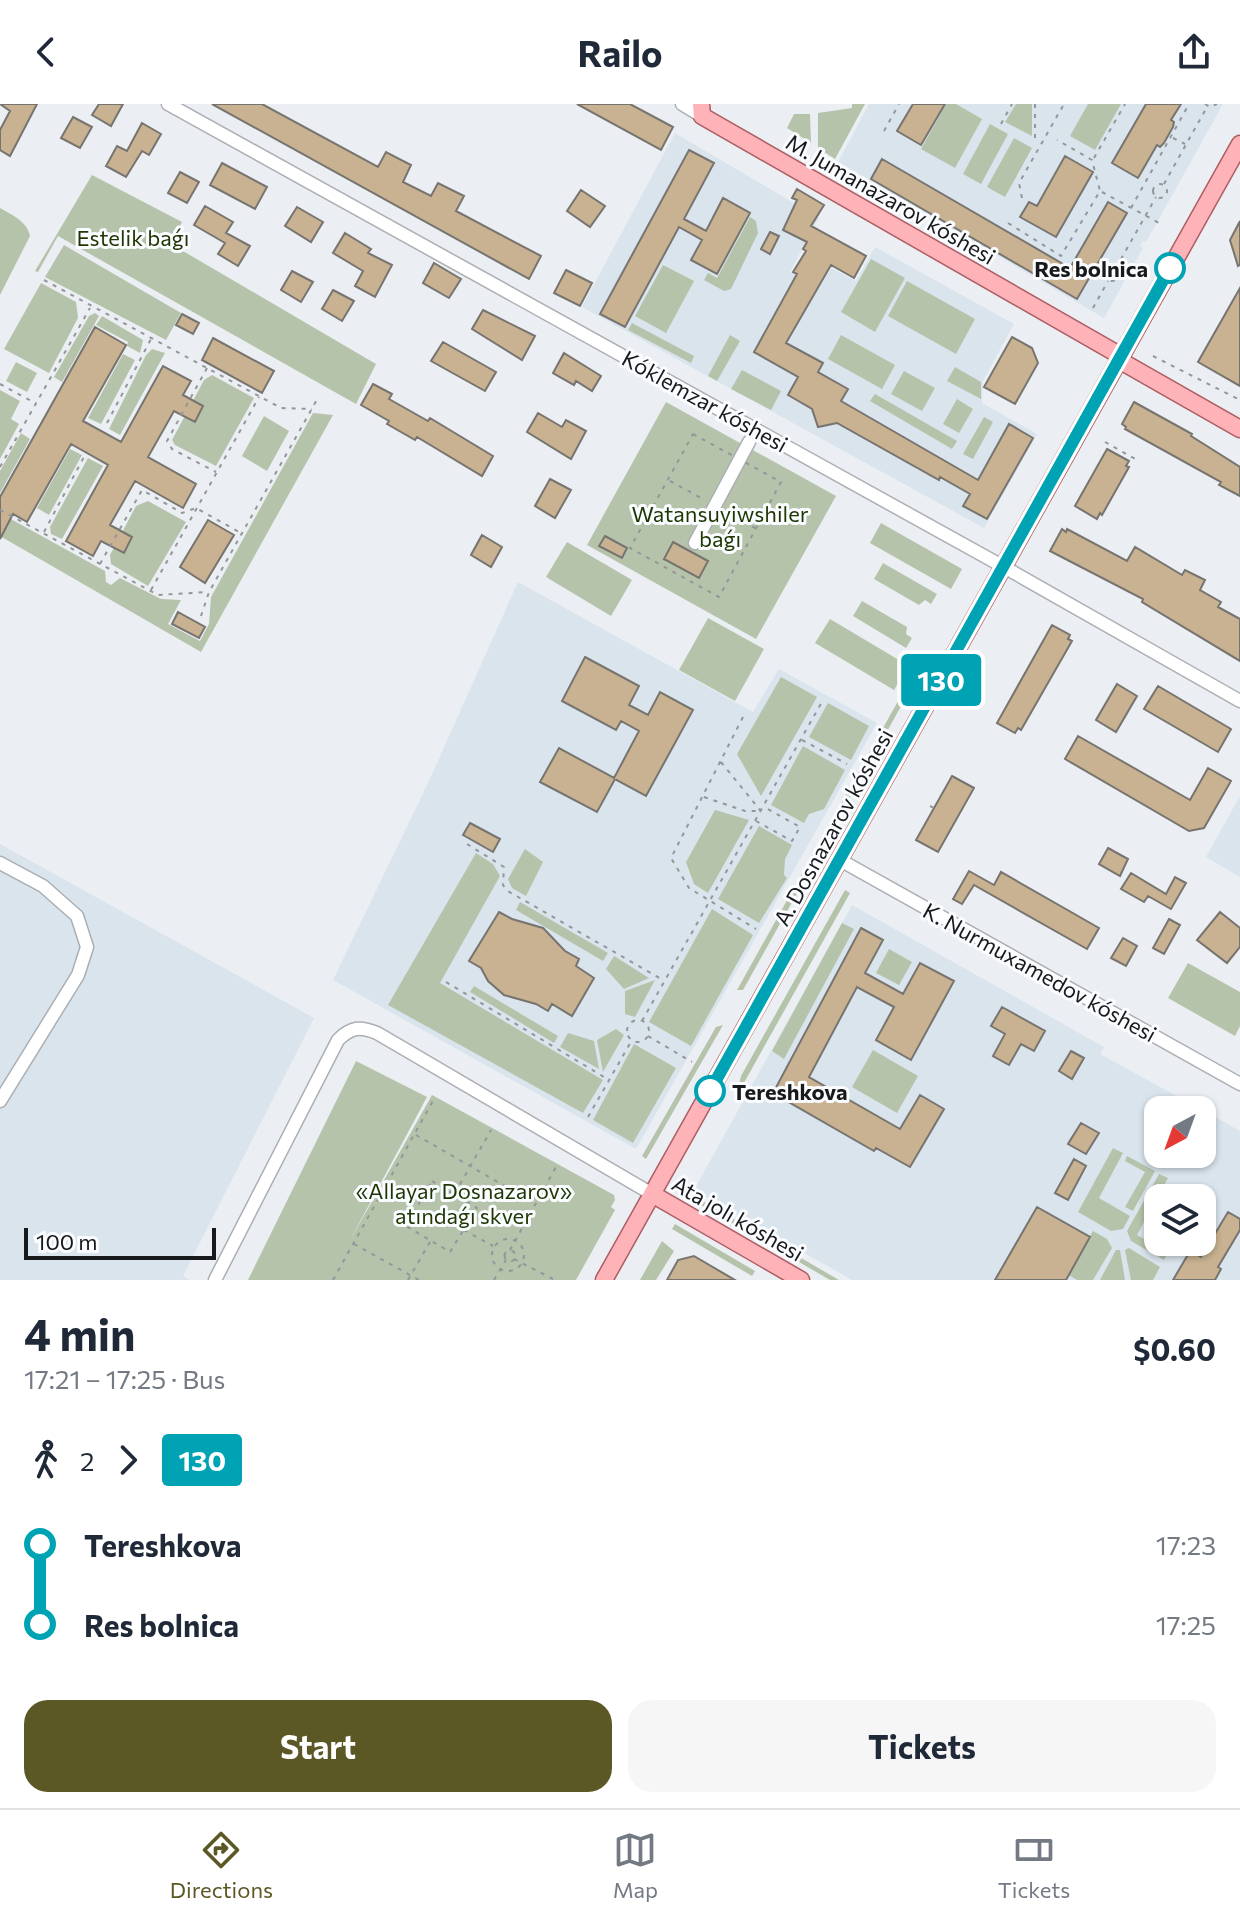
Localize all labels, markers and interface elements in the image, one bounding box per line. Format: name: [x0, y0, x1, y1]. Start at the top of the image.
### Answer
icon: back: [24, 30, 68, 74]
text: Railo: [578, 30, 663, 74]
icon: share: [1172, 30, 1216, 74]
street label: M. Jumanazarov kóshesi: [781, 128, 1001, 270]
park label: Estelik baǵı: [77, 224, 189, 251]
marker: Res bolnica: [1155, 253, 1185, 283]
place label: Res bolnica: [1034, 255, 1148, 282]
street label: Kóklemzar kóshesi: [617, 344, 793, 458]
park label: Watansuyiwshiler baǵı: [631, 500, 809, 552]
line badge: 130: [895, 654, 987, 706]
text: 130: [917, 663, 965, 697]
street label: A. Dosnazarov kóshesi: [768, 724, 898, 930]
street label: K. Nurmuxamedov kóshesi: [919, 897, 1161, 1047]
marker: Tereshkova: [695, 1076, 725, 1106]
place label: Tereshkova: [732, 1078, 848, 1105]
north arrow: [1144, 1096, 1216, 1168]
map controls: [1144, 1096, 1216, 1256]
street label: Ata jolı kóshesi: [667, 1169, 809, 1267]
park label: «Allayar Dosnazarov» atındaǵı skver: [356, 1177, 572, 1229]
button: layers: [1144, 1184, 1216, 1256]
scale bar: [24, 1224, 216, 1260]
text: 100 m: [36, 1228, 98, 1255]
text: 4 min: [24, 1306, 136, 1360]
text: $0.60: [1133, 1330, 1216, 1367]
text: 17:21 – 17:25 · Bus: [24, 1363, 225, 1394]
icon: walk: [24, 1438, 68, 1482]
icon: forward: [106, 1438, 150, 1482]
text: 130: [178, 1443, 226, 1477]
text: 2: [80, 1445, 94, 1476]
text: Tereshkova: [84, 1526, 242, 1563]
text: 17:23: [1156, 1529, 1216, 1560]
text: Res bolnica: [84, 1606, 239, 1643]
text: 17:25: [1156, 1609, 1216, 1640]
button: Start: [24, 1700, 612, 1792]
button: Tickets: [628, 1700, 1216, 1792]
tab: Directions: [170, 1828, 273, 1903]
tab: Map: [613, 1828, 658, 1903]
tab: Tickets: [998, 1828, 1070, 1903]

